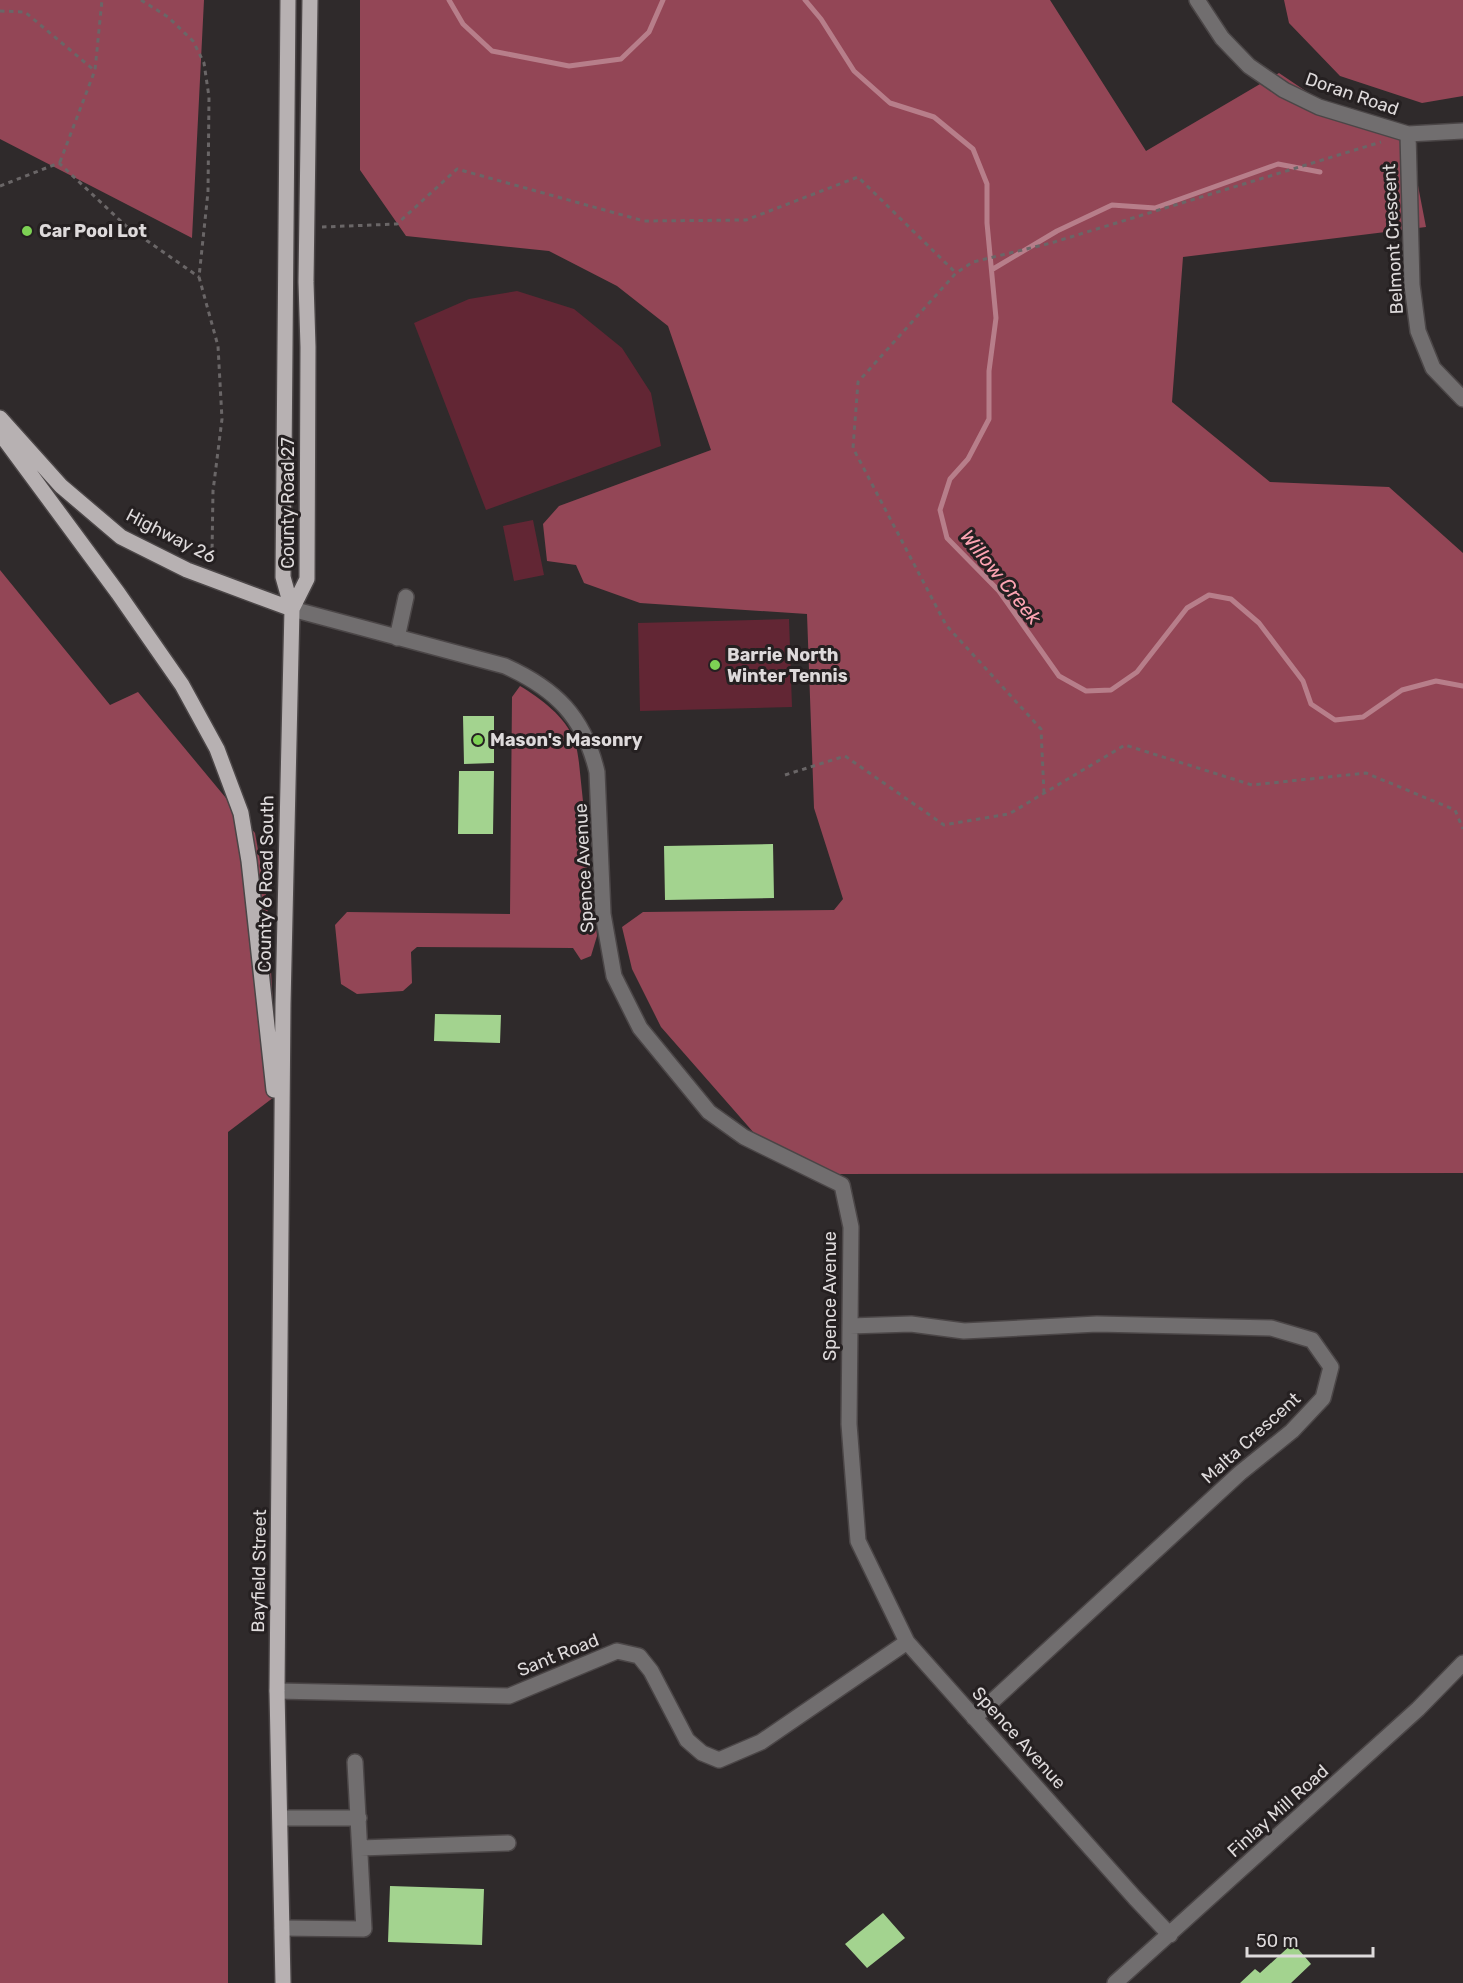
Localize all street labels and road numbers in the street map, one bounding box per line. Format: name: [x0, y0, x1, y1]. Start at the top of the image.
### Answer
street label: Doran Road: [1302, 68, 1402, 120]
street label: Belmont Crescent: [1378, 163, 1408, 315]
street label: County Road 27: [277, 437, 299, 569]
street label: Highway 26: [122, 504, 220, 568]
street label: County 6 Road South: [253, 795, 279, 973]
street label: Spence Avenue: [570, 803, 598, 933]
street label: Spence Avenue: [819, 1231, 841, 1361]
street label: Malta Crescent: [1197, 1388, 1305, 1488]
street label: Bayfield Street: [247, 1509, 271, 1633]
street label: Sant Road: [514, 1629, 602, 1681]
street label: Spence Avenue: [967, 1682, 1071, 1794]
street label: Finlay Mill Road: [1223, 1760, 1333, 1862]

